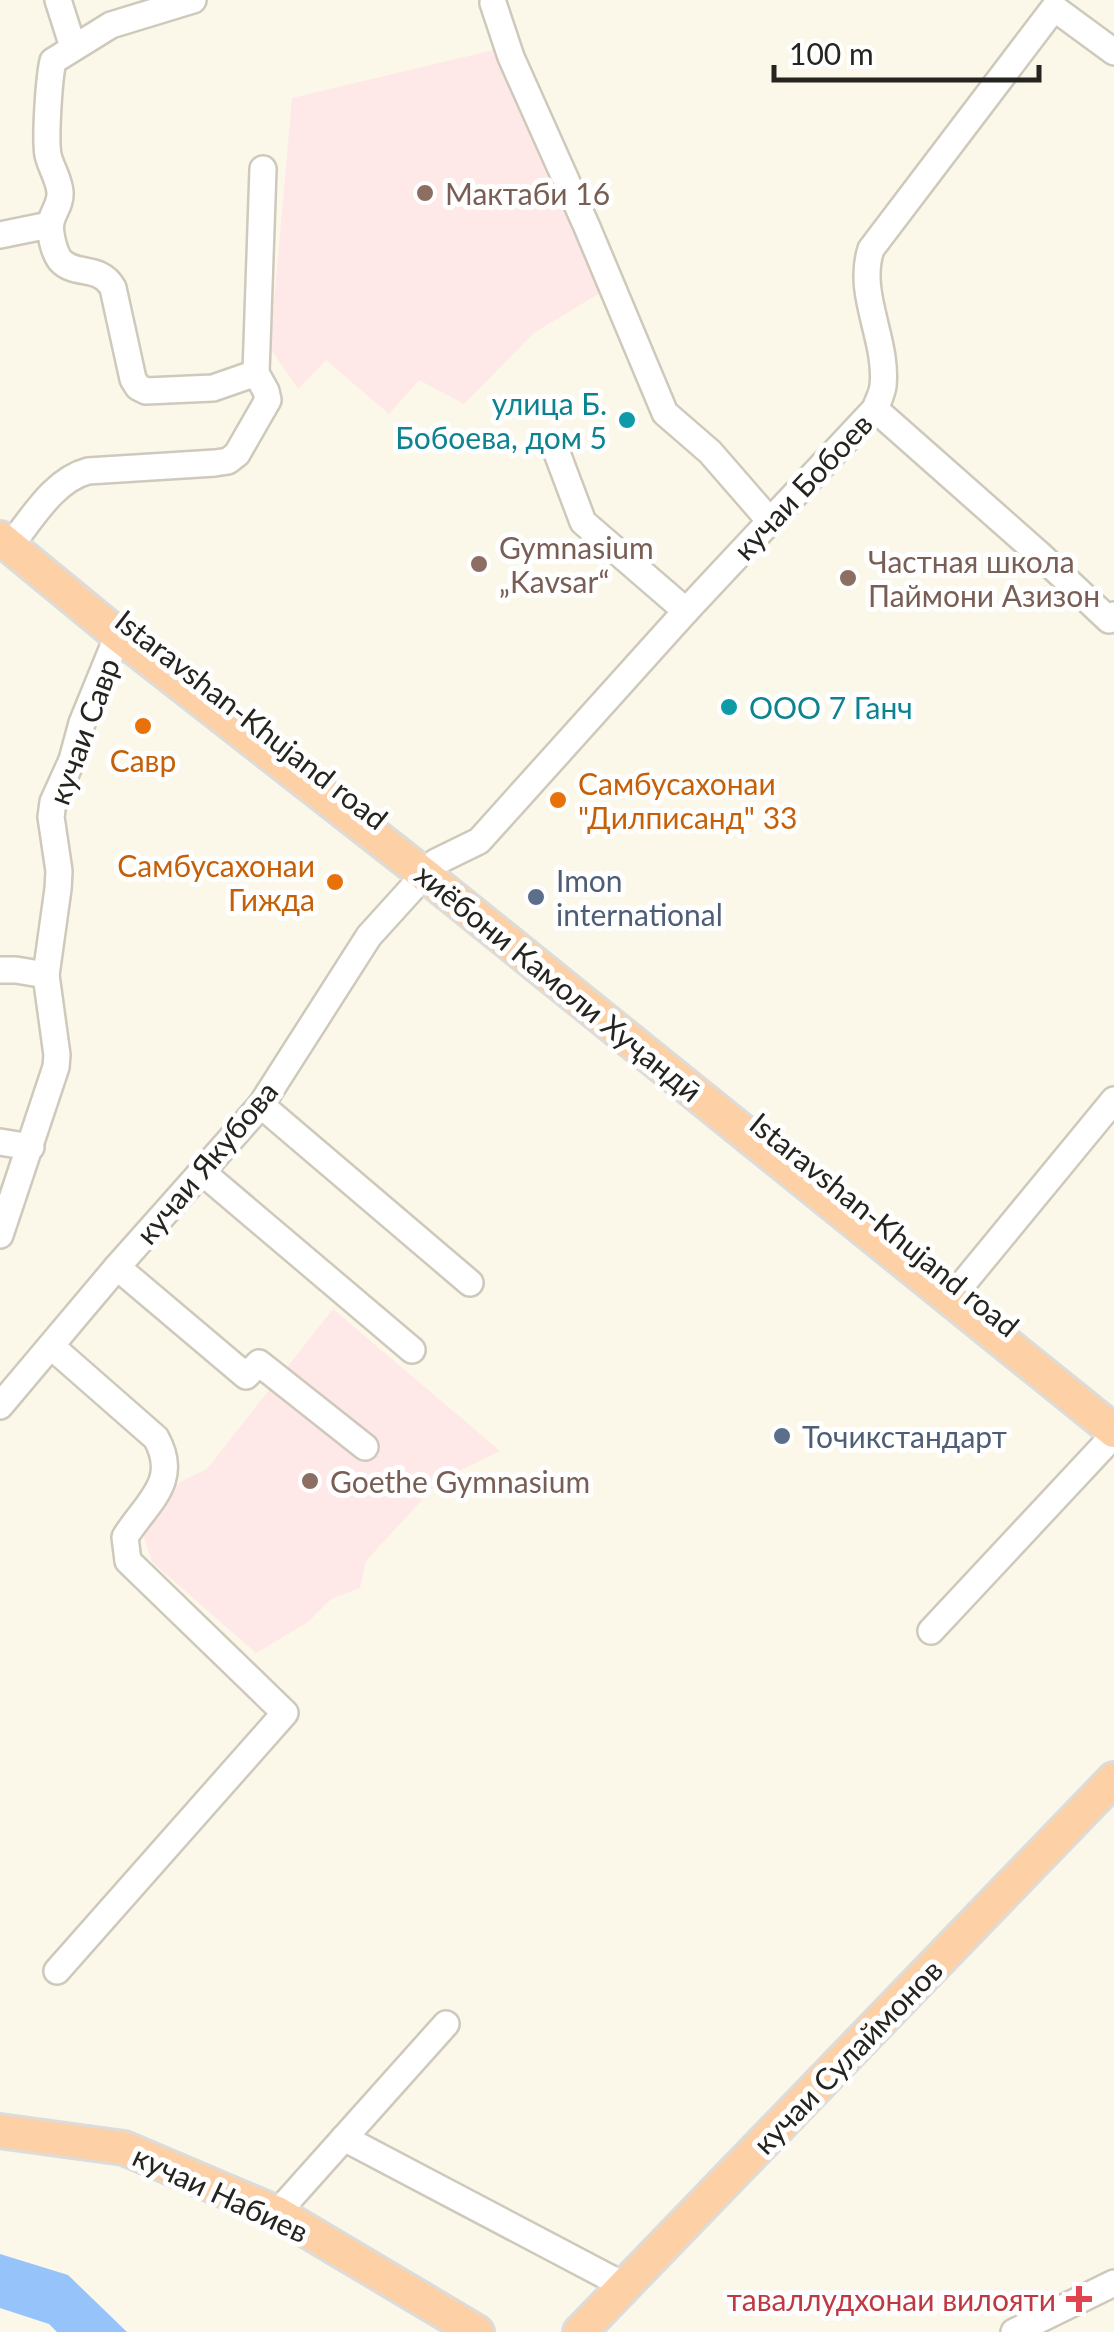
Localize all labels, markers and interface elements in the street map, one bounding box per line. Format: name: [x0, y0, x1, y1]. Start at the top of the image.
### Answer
scale bar: [774, 20, 1039, 82]
text: 100 m: [789, 35, 874, 71]
place label: Мактаби 16: [445, 175, 610, 211]
marker: Мактаби 16: [414, 182, 436, 204]
place label: улица Б. Бобоева, дом 5: [395, 385, 607, 455]
street label: кучаи Бобоев: [725, 405, 879, 567]
marker: улица Б. Бобоева, дом 5: [616, 409, 638, 431]
place label: Gymnasium „Kavsar“: [499, 529, 654, 599]
place label: Частная школа Паймони Азизон: [868, 543, 1100, 613]
marker: Gymnasium „Kavsar“: [468, 553, 490, 575]
marker: Частная школа Паймони Азизон: [837, 567, 859, 589]
street label: Istaravshan-Khujand road: [109, 602, 395, 836]
street label: кучаи Савр: [40, 653, 126, 809]
place label: ООО 7 Ганч: [749, 689, 913, 725]
marker: ООО 7 Ганч: [718, 696, 740, 718]
marker: Савр: [132, 715, 154, 737]
place label: Савр: [110, 742, 176, 778]
place label: Самбусахонаи "Дилписанд" 33: [578, 765, 797, 835]
marker: Самбусахонаи "Дилписанд" 33: [547, 789, 569, 811]
place label: Самбусахонаи Гижда: [117, 847, 315, 917]
street label: хиёбони Камоли Хуҷандӣ: [409, 856, 709, 1108]
place label: Imon international: [556, 862, 723, 932]
marker: Самбусахонаи Гижда: [324, 871, 346, 893]
marker: Imon international: [525, 886, 547, 908]
street label: кучаи Якубова: [127, 1073, 285, 1251]
street label: Istaravshan-Khujand road: [743, 1105, 1027, 1343]
place label: Точикстандарт: [802, 1418, 1007, 1454]
marker: Точикстандарт: [771, 1425, 793, 1447]
place label: Goethe Gymnasium: [330, 1463, 590, 1499]
marker: Goethe Gymnasium: [299, 1470, 321, 1492]
street label: кучаи Сулаймонов: [745, 1951, 949, 2161]
street label: кучаи Набиев: [128, 2137, 314, 2249]
place label: таваллудхонаи вилояти: [727, 2281, 1056, 2317]
marker: таваллудхонаи вилояти: [1066, 2286, 1092, 2312]

